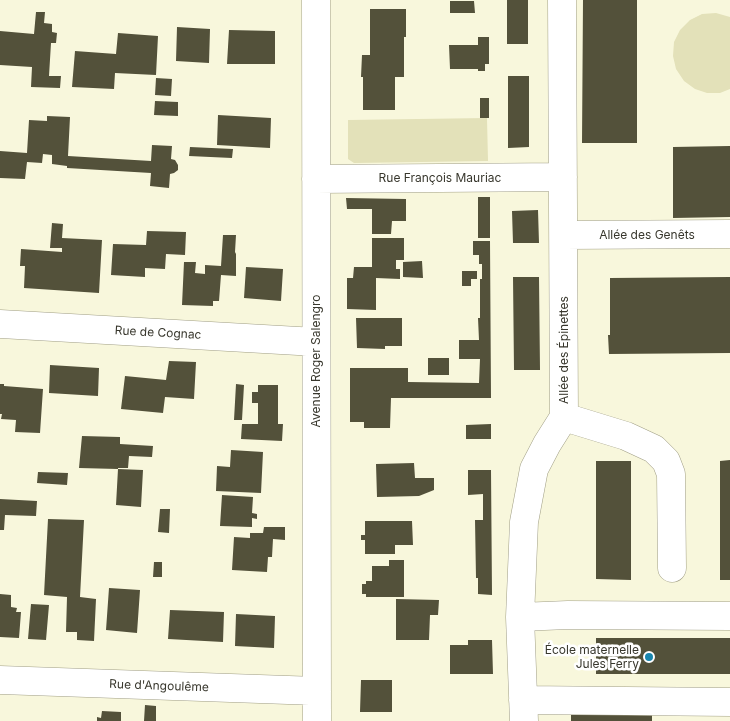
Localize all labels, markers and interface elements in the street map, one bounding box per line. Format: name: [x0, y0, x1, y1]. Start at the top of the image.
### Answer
street label: Rue François Mauriac: [379, 171, 501, 185]
street label: Allée des Genêts: [599, 228, 695, 242]
street label: Avenue Roger Salengro: [309, 295, 323, 427]
street label: Allée des Épinettes: [557, 296, 571, 404]
street label: Rue de Cognac: [114, 324, 202, 342]
place label: École maternelle Jules Ferry: [545, 643, 639, 671]
marker: École maternelle Jules Ferry: [643, 651, 655, 663]
street label: Rue d'Angoulême: [109, 677, 209, 695]

